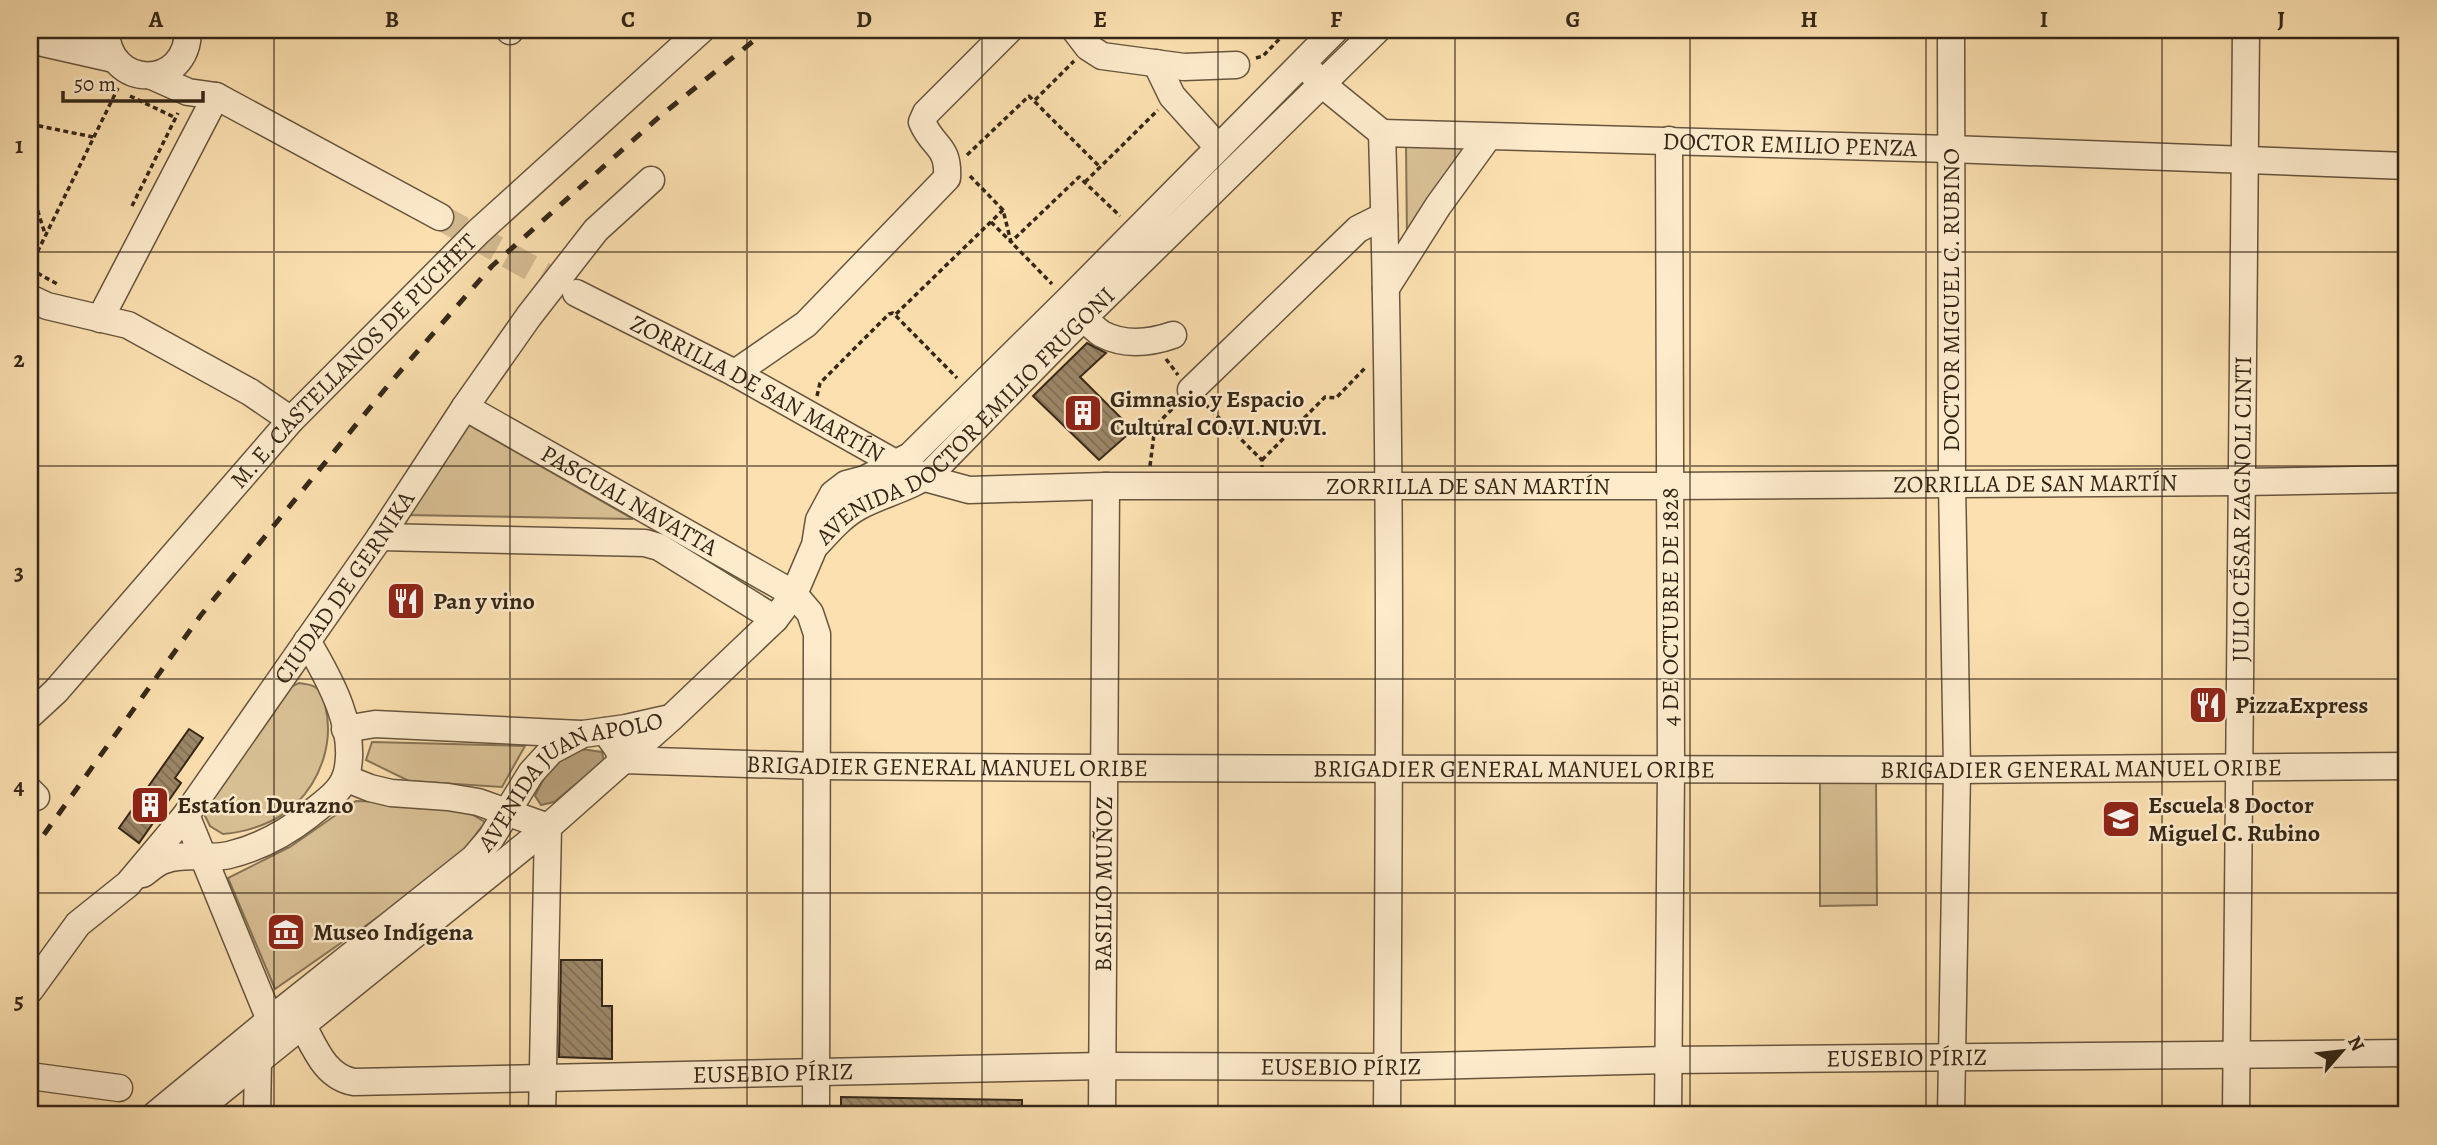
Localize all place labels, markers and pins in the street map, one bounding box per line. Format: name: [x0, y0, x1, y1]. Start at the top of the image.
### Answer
place label: Gimnasio y Espacio Cultural CO.VI.NU.VI.: [1110, 383, 1327, 443]
building icon: Gimnasio y Espacio Cultural CO.VI.NU.VI.: [1062, 392, 1104, 434]
restaurant icon: Pan y vino: [385, 580, 427, 622]
place label: Pan y vino: [433, 585, 535, 617]
restaurant icon: PizzaExpress: [2187, 684, 2229, 726]
place label: PizzaExpress: [2235, 689, 2368, 721]
building icon: Estatíon Durazno: [129, 784, 171, 826]
place label: Estatíon Durazno: [177, 789, 354, 821]
place label: Escuela 8 Doctor Miguel C. Rubino: [2148, 789, 2320, 849]
school or university icon: Escuela 8 Doctor Miguel C. Rubino: [2100, 798, 2142, 840]
museum icon: Museo Indígena: [265, 911, 307, 953]
place label: Museo Indígena: [313, 916, 474, 948]

